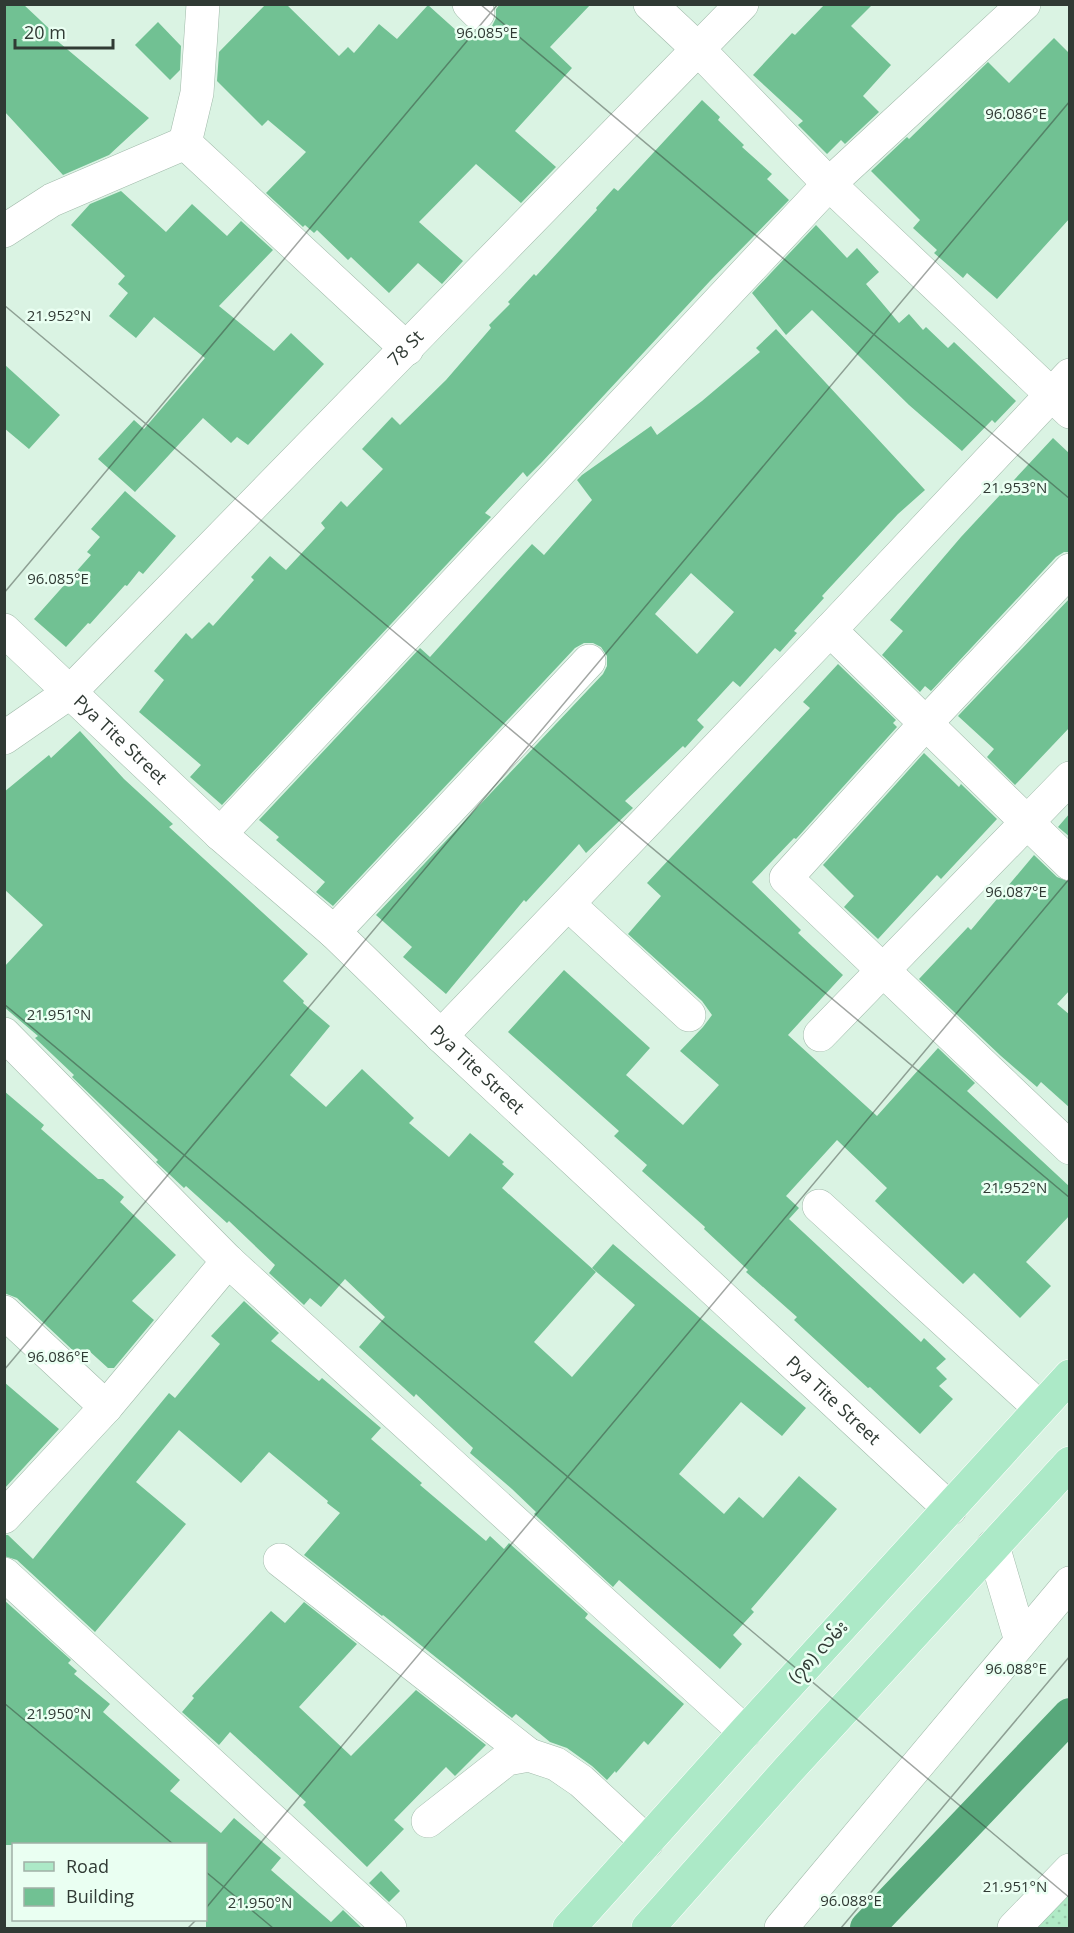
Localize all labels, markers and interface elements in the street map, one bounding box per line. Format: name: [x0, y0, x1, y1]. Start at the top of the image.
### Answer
scale bar: [15, 12, 112, 50]
text: 20 m: [24, 20, 66, 44]
text: 96.085°E: [456, 22, 518, 42]
text: 96.086°E: [985, 103, 1047, 123]
text: 21.952°N: [27, 305, 91, 325]
street label: 78 St: [382, 324, 428, 371]
text: 21.953°N: [983, 477, 1047, 497]
text: 96.085°E: [27, 568, 89, 588]
street label: Pya Tite Street: [69, 689, 173, 789]
text: 96.087°E: [985, 881, 1047, 901]
text: 21.951°N: [27, 1004, 91, 1024]
street label: Pya Tite Street: [425, 1019, 530, 1119]
text: 21.952°N: [983, 1177, 1047, 1197]
text: 96.086°E: [27, 1346, 89, 1366]
street label: Pya Tite Street: [782, 1350, 886, 1450]
street label: (၇၈) လမ်း: [782, 1615, 855, 1691]
text: 96.088°E: [985, 1658, 1047, 1678]
text: 21.950°N: [27, 1703, 91, 1723]
legend: [12, 1843, 207, 1921]
text: Road: [66, 1854, 109, 1878]
text: 21.951°N: [983, 1876, 1047, 1896]
text: Building: [66, 1884, 134, 1908]
text: 96.088°E: [820, 1890, 882, 1910]
text: 21.950°N: [228, 1892, 292, 1912]

